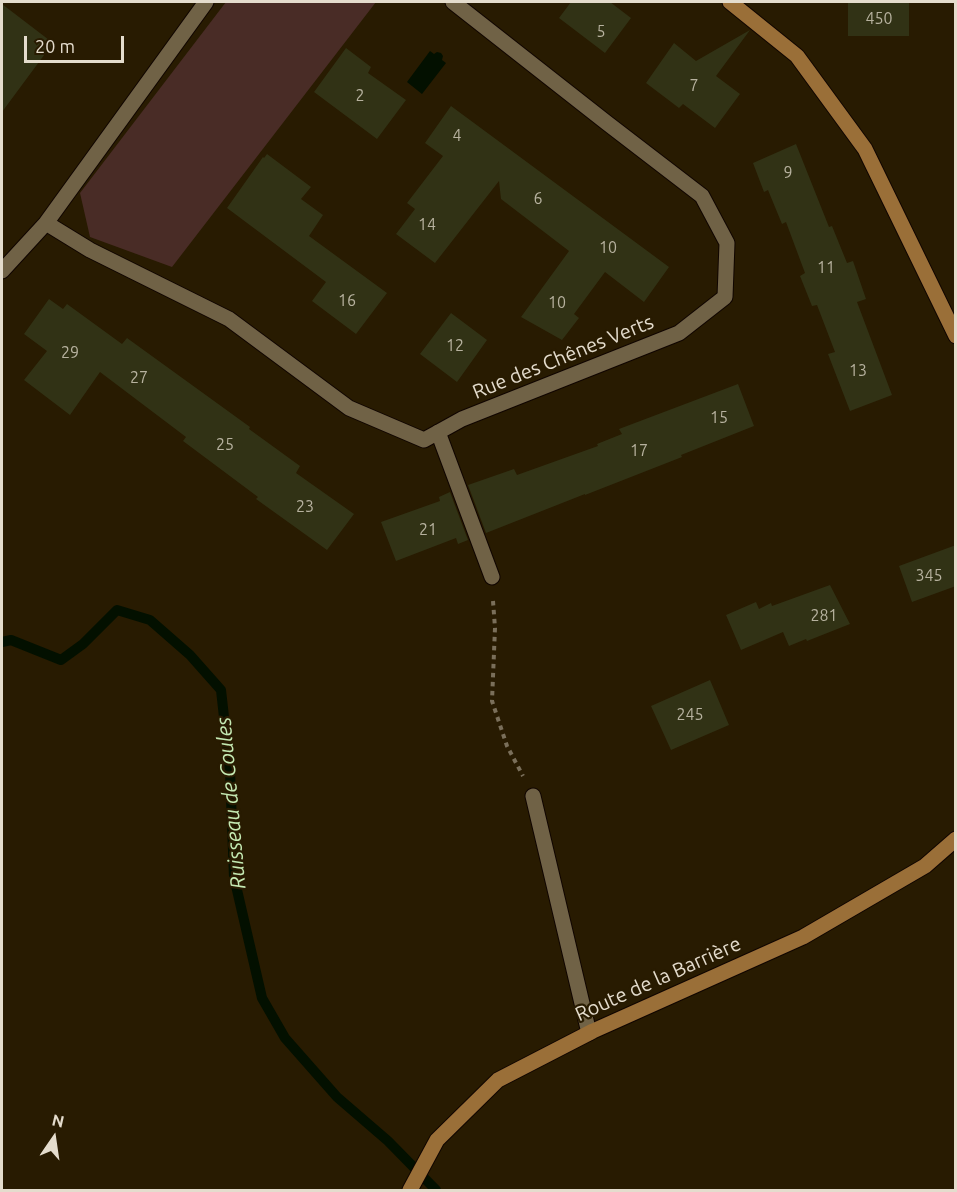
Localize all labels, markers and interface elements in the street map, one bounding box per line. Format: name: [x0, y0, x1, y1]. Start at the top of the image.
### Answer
house number: 450: [865, 9, 893, 29]
house number: 5: [596, 22, 606, 42]
scale bar: [27, 24, 128, 62]
text: 20 m: [35, 36, 75, 56]
house number: 7: [689, 76, 699, 96]
house number: 2: [355, 86, 365, 106]
house number: 4: [452, 126, 462, 146]
house number: 9: [783, 163, 793, 183]
house number: 6: [533, 189, 543, 209]
house number: 14: [418, 215, 436, 235]
house number: 10: [599, 238, 617, 258]
house number: 11: [817, 258, 835, 278]
house number: 16: [338, 291, 356, 311]
house number: 10: [548, 293, 566, 313]
street label: Rue des Chênes Verts: [469, 310, 657, 404]
house number: 12: [446, 336, 464, 356]
house number: 29: [61, 343, 79, 363]
house number: 13: [849, 361, 867, 381]
house number: 27: [130, 368, 148, 388]
house number: 15: [710, 408, 728, 428]
house number: 25: [216, 435, 234, 455]
house number: 17: [630, 441, 648, 461]
house number: 23: [296, 497, 314, 517]
house number: 21: [419, 520, 437, 540]
house number: 345: [915, 566, 943, 586]
house number: 281: [810, 606, 838, 626]
house number: 245: [676, 705, 704, 725]
water label: Ruisseau de Coules: [211, 716, 251, 890]
street label: Route de la Barrière: [571, 932, 745, 1026]
north arrow: [24, 1108, 84, 1168]
text: N: [50, 1110, 66, 1131]

